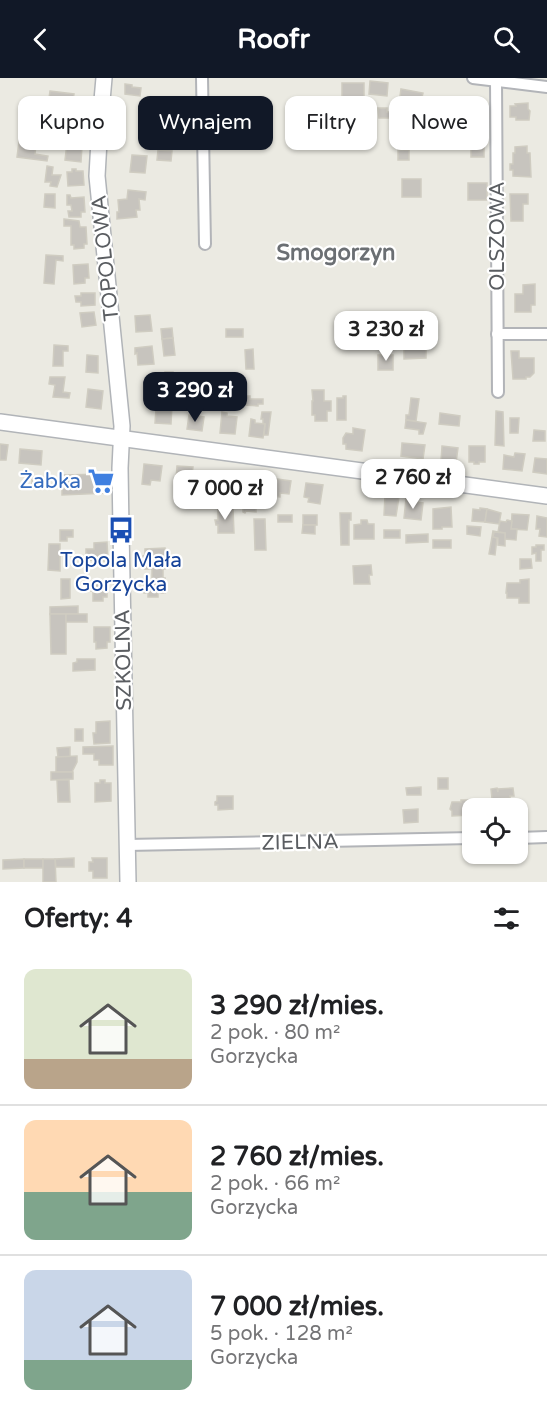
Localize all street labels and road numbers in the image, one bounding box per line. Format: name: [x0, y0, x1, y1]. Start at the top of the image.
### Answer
street label: OLSZOWA: [485, 181, 510, 291]
street label: TOPOLOWA: [86, 194, 125, 322]
street label: SZKOLNA: [110, 609, 137, 711]
street label: ZIELNA: [261, 829, 339, 856]

